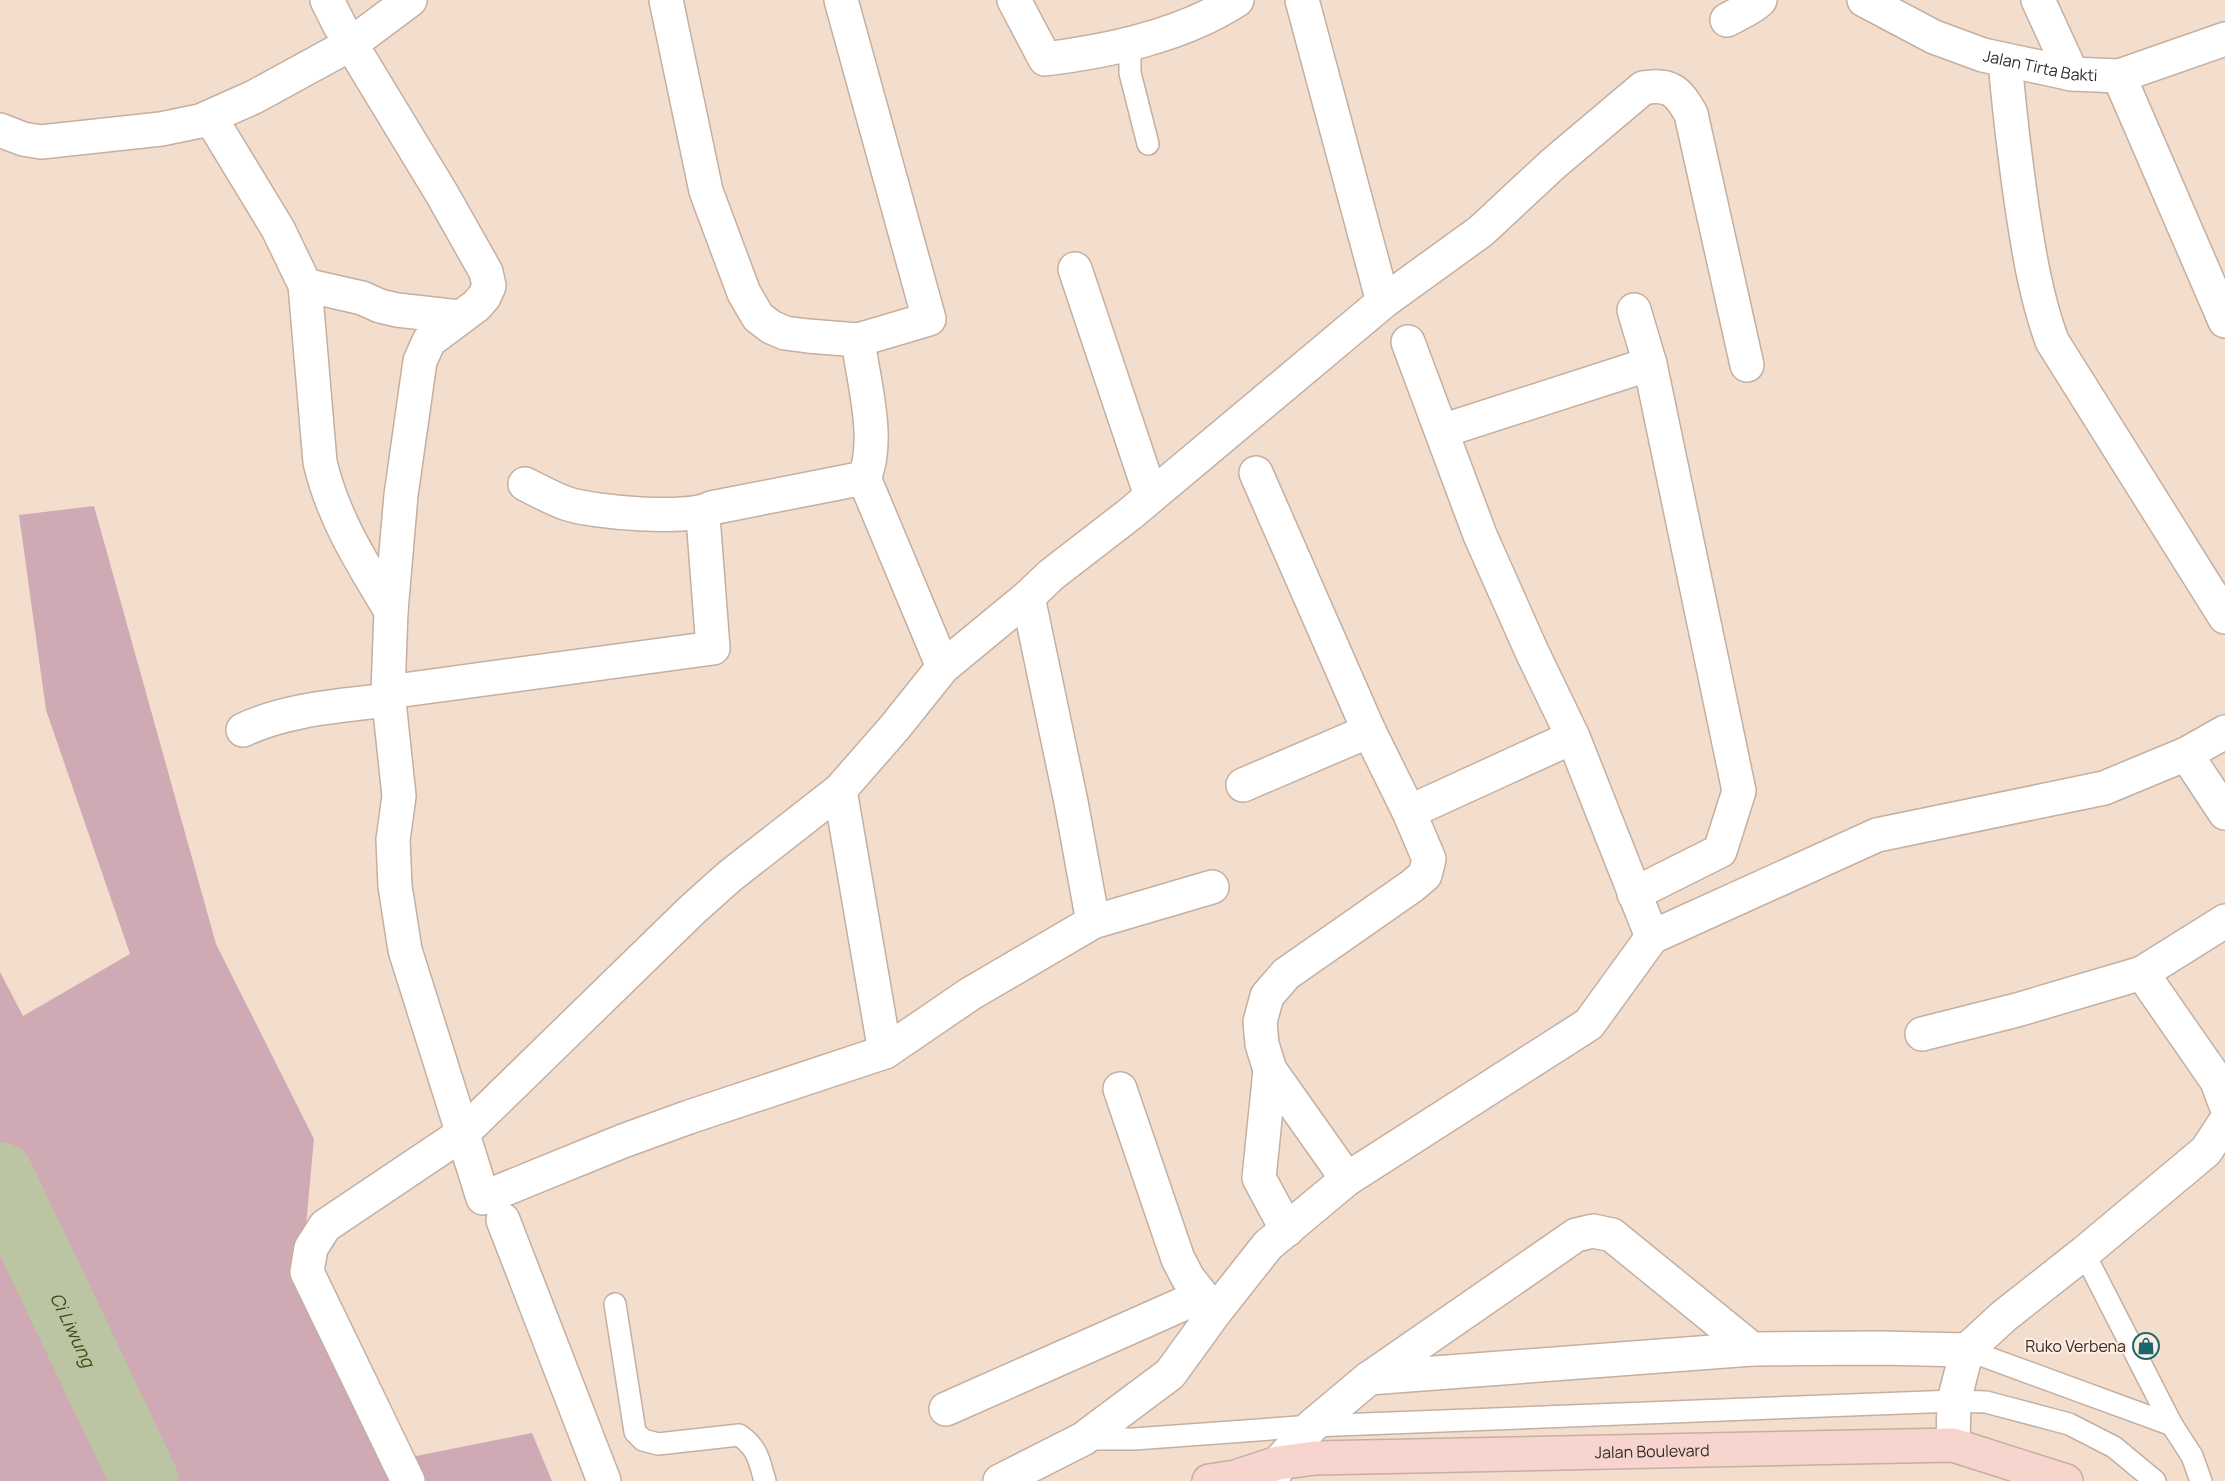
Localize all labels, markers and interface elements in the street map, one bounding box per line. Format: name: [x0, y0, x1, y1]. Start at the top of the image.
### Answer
street label: Jalan Tirta Bakti: [1981, 44, 2098, 86]
water label: Ci Liwung: [45, 1288, 102, 1372]
shop icon: Ruko Verbena: [2131, 1331, 2161, 1361]
place label: Ruko Verbena: [2025, 1335, 2126, 1357]
street label: Jalan Boulevard: [1594, 1439, 1710, 1463]

